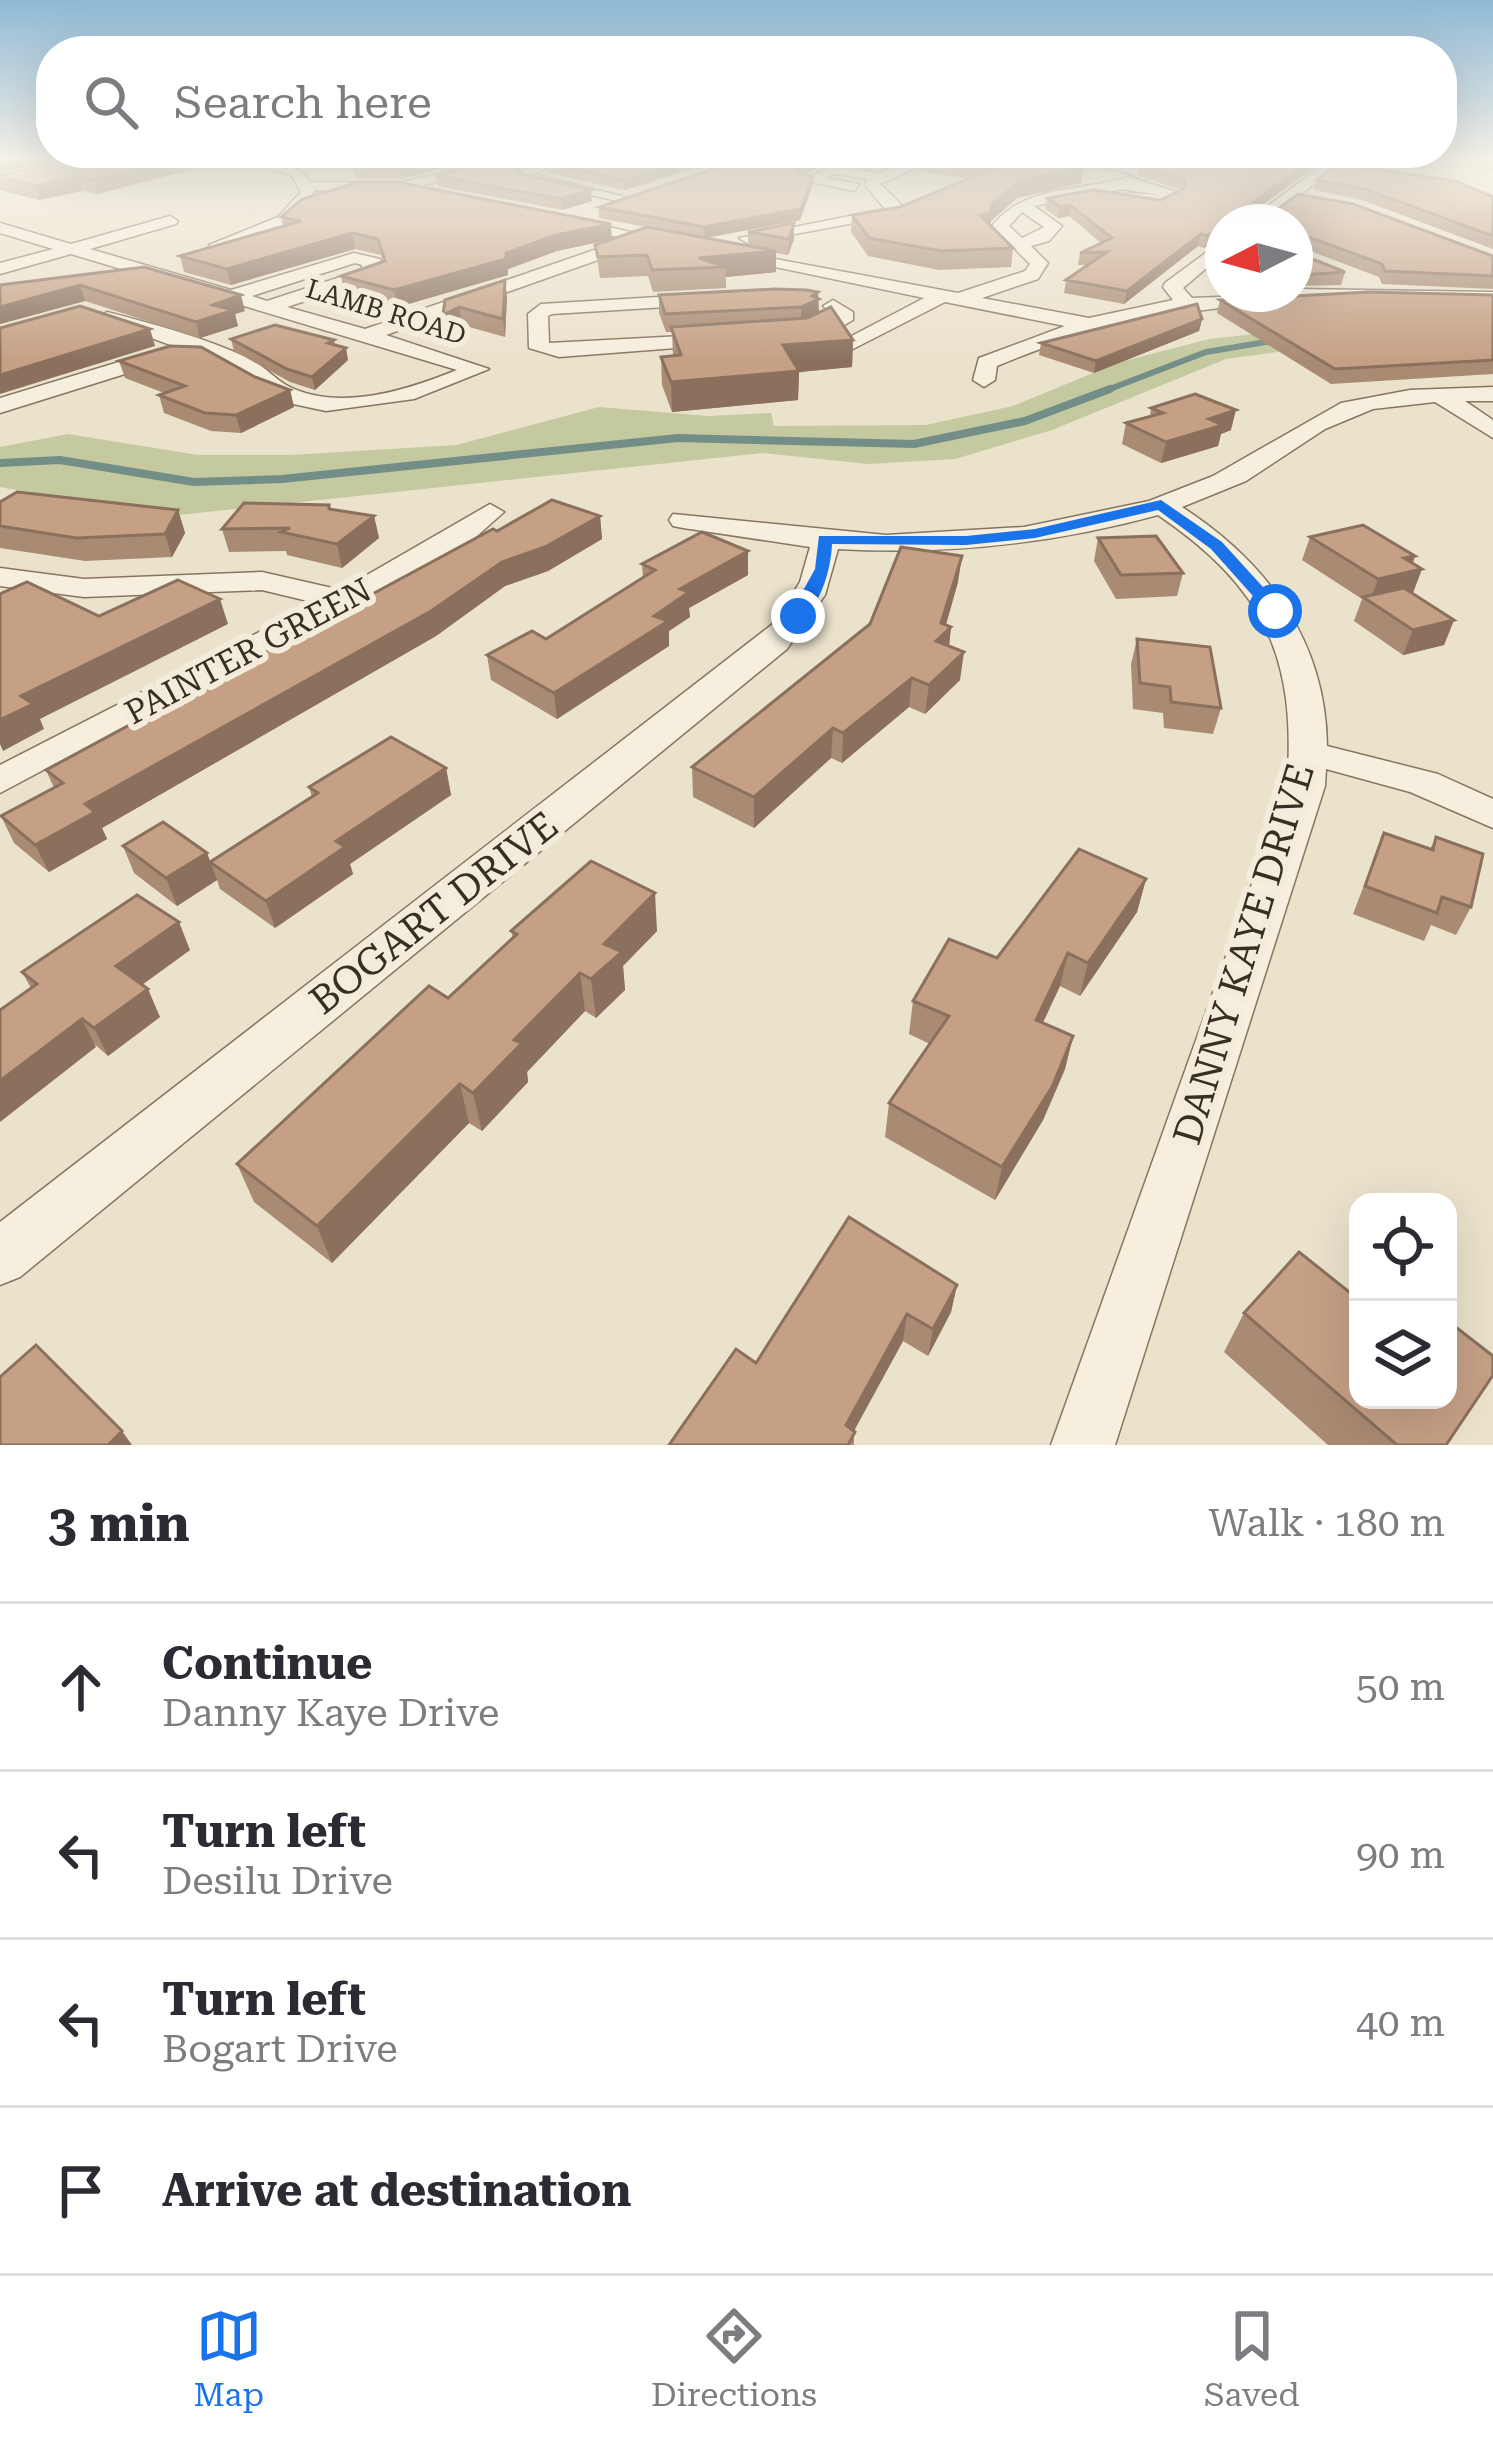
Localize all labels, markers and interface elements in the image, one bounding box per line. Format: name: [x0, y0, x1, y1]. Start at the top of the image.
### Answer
search box: [36, 36, 1457, 168]
icon: search: [78, 69, 144, 135]
text: Search here: [174, 76, 432, 129]
north arrow: [1205, 204, 1313, 312]
street label: LAMB ROAD: [302, 272, 470, 352]
street label: PAINTER GREEN: [118, 570, 378, 732]
route start: [1248, 584, 1302, 638]
route end: [771, 589, 825, 643]
street label: DANNY KAYE DRIVE: [1164, 758, 1324, 1150]
street label: BOGART DRIVE: [301, 802, 567, 1024]
map controls: [1349, 1193, 1457, 1409]
button: locate: [1349, 1193, 1457, 1301]
button: layers: [1349, 1301, 1457, 1409]
text: 3 min: [48, 1494, 190, 1553]
text: Walk · 180 m: [1209, 1500, 1445, 1546]
text: Continue: [162, 1637, 373, 1690]
icon: ahead: [48, 1654, 114, 1720]
text: 50 m: [1356, 1664, 1445, 1710]
text: Danny Kaye Drive: [162, 1690, 499, 1736]
text: Turn left: [162, 1805, 366, 1858]
icon: left: [48, 1822, 114, 1888]
text: 90 m: [1356, 1832, 1445, 1878]
text: Desilu Drive: [162, 1858, 393, 1904]
text: Turn left: [162, 1973, 366, 2026]
icon: left: [48, 1990, 114, 2056]
text: 40 m: [1356, 2000, 1445, 2046]
text: Bogart Drive: [162, 2026, 398, 2072]
icon: arrive: [48, 2158, 114, 2224]
text: Arrive at destination: [162, 2164, 631, 2217]
tab: Map: [193, 2303, 264, 2414]
tab: Directions: [651, 2303, 817, 2414]
tab: Saved: [1204, 2303, 1300, 2414]

